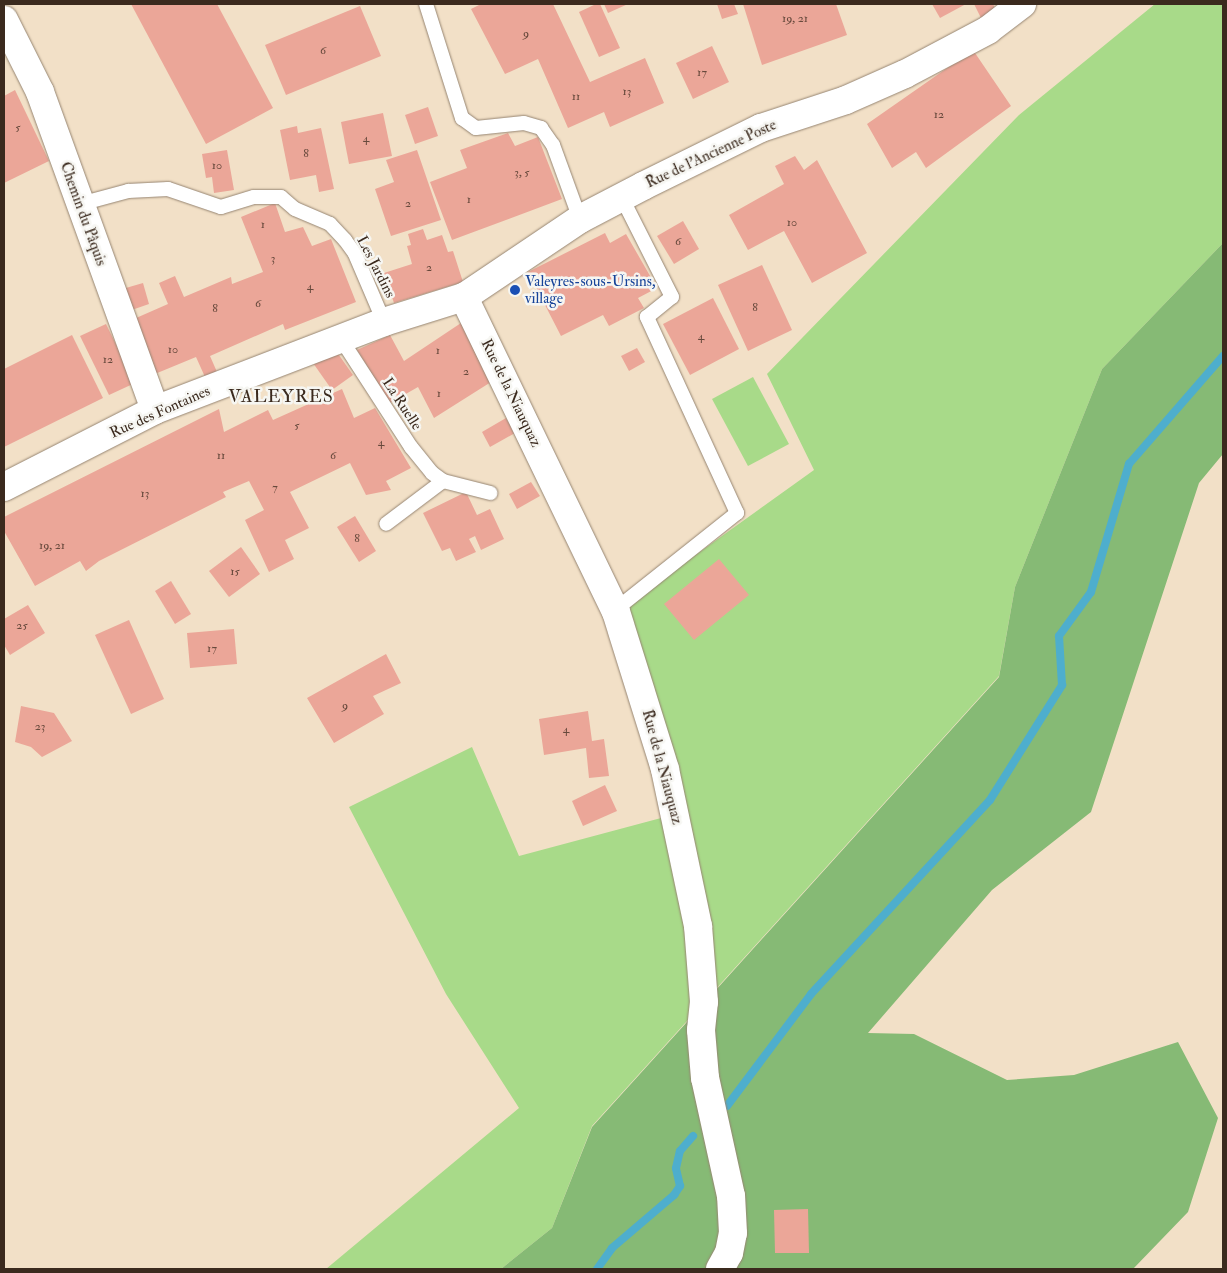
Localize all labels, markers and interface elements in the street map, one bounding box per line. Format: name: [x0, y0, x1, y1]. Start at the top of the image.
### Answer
house number: 19, 21: [782, 12, 808, 26]
house number: 9: [523, 27, 529, 41]
house number: 6: [320, 44, 326, 58]
house number: 17: [697, 66, 707, 80]
house number: 13: [623, 85, 631, 99]
house number: 11: [572, 90, 580, 104]
house number: 12: [934, 108, 944, 122]
street label: Rue de l'Ancienne Poste: [643, 116, 779, 192]
house number: 5: [15, 121, 21, 135]
house number: 4: [363, 132, 369, 146]
house number: 8: [303, 147, 309, 161]
house number: 10: [212, 159, 222, 173]
street label: Chemin du Pâquis: [56, 160, 110, 268]
house number: 3, 5: [514, 166, 530, 180]
house number: 1: [467, 193, 471, 207]
house number: 2: [405, 197, 411, 211]
house number: 10: [787, 216, 797, 230]
house number: 1: [261, 218, 265, 232]
street label: Les Jardins: [353, 233, 399, 301]
house number: 6: [675, 235, 681, 249]
house number: 3: [271, 252, 275, 266]
house number: 2: [426, 261, 432, 275]
place label: Valeyres-sous-Ursins, village: [525, 272, 655, 307]
house number: 4: [307, 280, 313, 294]
marker: Valeyres-sous-Ursins, village: [509, 284, 521, 296]
house number: 6: [255, 297, 261, 311]
house number: 8: [752, 301, 758, 315]
house number: 8: [212, 302, 218, 316]
house number: 4: [698, 330, 704, 344]
street label: Rue de la Niauquaz: [477, 336, 545, 450]
house number: 10: [168, 343, 178, 357]
house number: 1: [436, 344, 440, 358]
house number: 12: [103, 353, 113, 367]
house number: 2: [463, 365, 469, 379]
street label: La Ruelle: [378, 374, 426, 434]
street label: Rue des Fontaines: [107, 382, 213, 442]
district label: VALEYRES: [227, 386, 335, 408]
house number: 1: [437, 387, 441, 401]
house number: 5: [294, 419, 300, 433]
house number: 4: [378, 436, 384, 450]
house number: 11: [217, 449, 225, 463]
house number: 6: [330, 449, 336, 463]
house number: 7: [272, 481, 278, 495]
house number: 13: [141, 487, 149, 501]
house number: 8: [354, 532, 360, 546]
house number: 19, 21: [39, 539, 65, 553]
house number: 15: [230, 565, 240, 579]
house number: 25: [16, 619, 28, 633]
house number: 17: [207, 642, 217, 656]
house number: 9: [342, 699, 348, 713]
street label: Rue de la Niauquaz: [638, 708, 686, 826]
house number: 23: [35, 720, 45, 734]
house number: 4: [563, 723, 569, 737]

